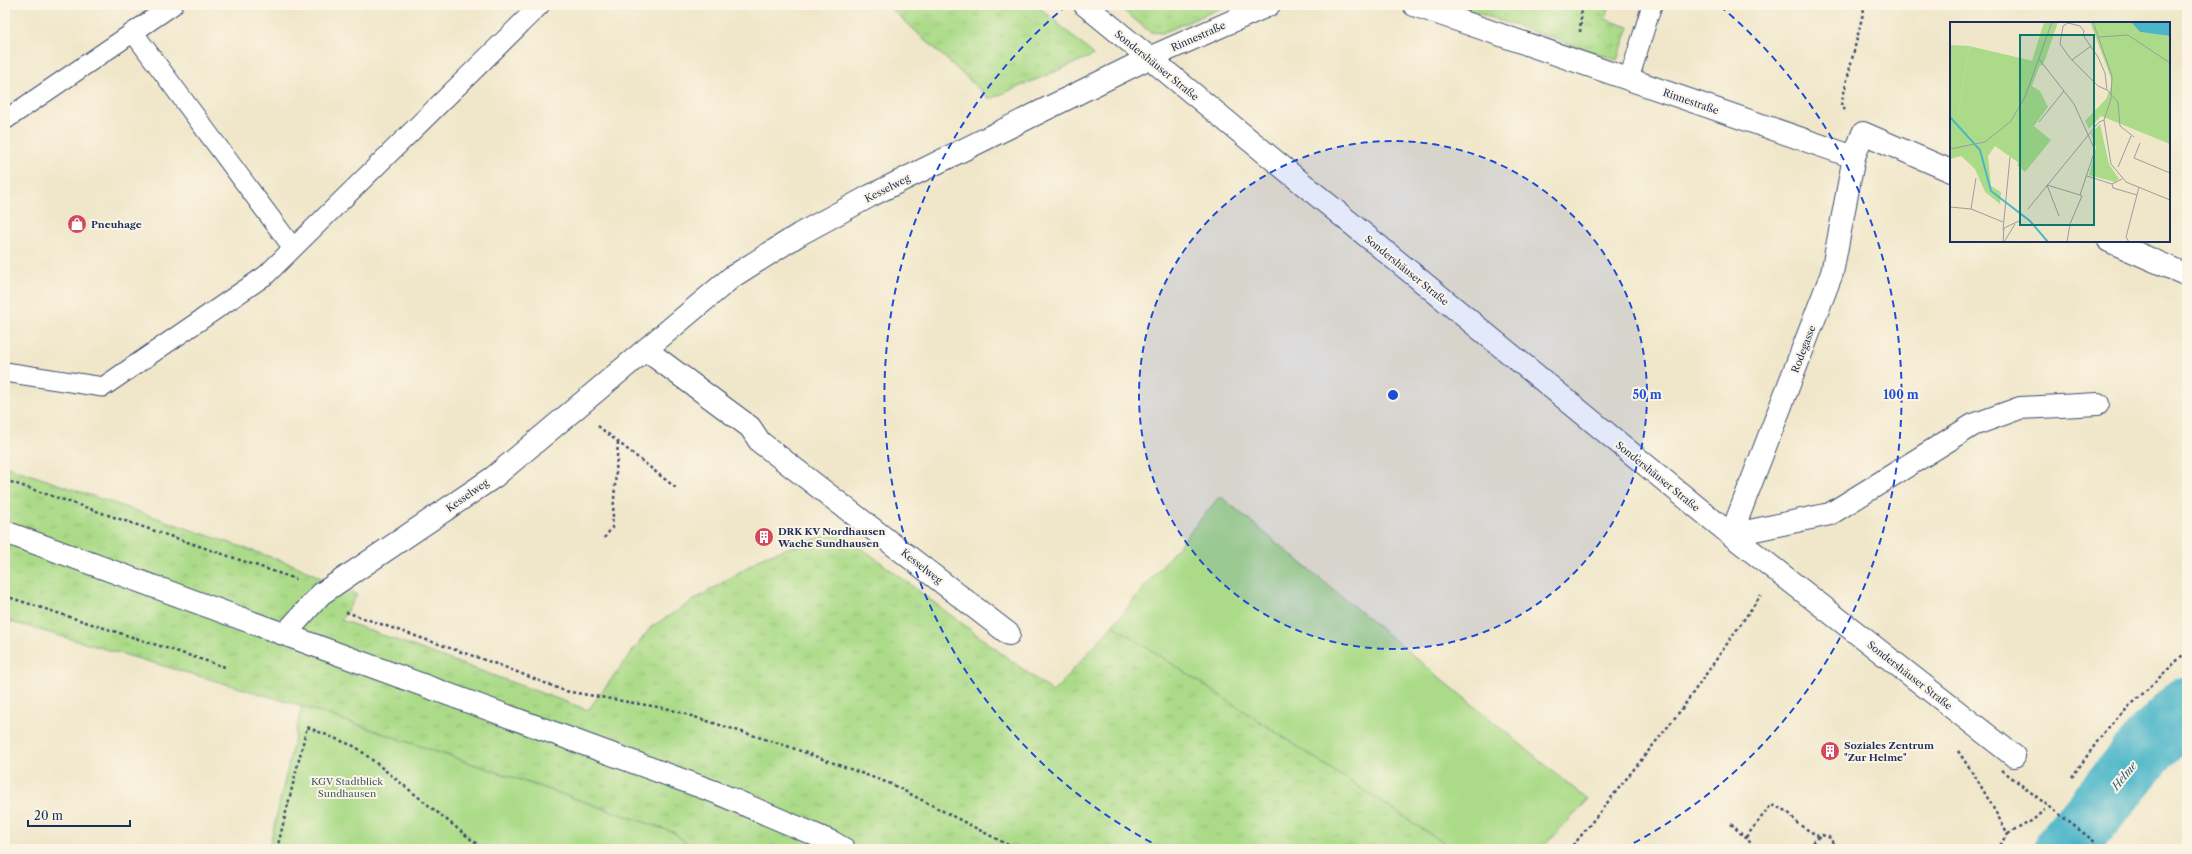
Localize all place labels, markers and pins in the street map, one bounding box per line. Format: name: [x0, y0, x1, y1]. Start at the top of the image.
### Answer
shop icon: Pneuhage: [66, 213, 88, 235]
place label: Pneuhage: [91, 218, 142, 231]
centre of rings: [1386, 388, 1400, 402]
place label: DRK KV Nordhausen Wache Sundhausen: [777, 525, 886, 550]
building icon: DRK KV Nordhausen Wache Sundhausen: [753, 526, 775, 548]
place label: Soziales Zentrum "Zur Helme": [1844, 739, 1934, 764]
building icon: Soziales Zentrum "Zur Helme": [1819, 740, 1841, 762]

